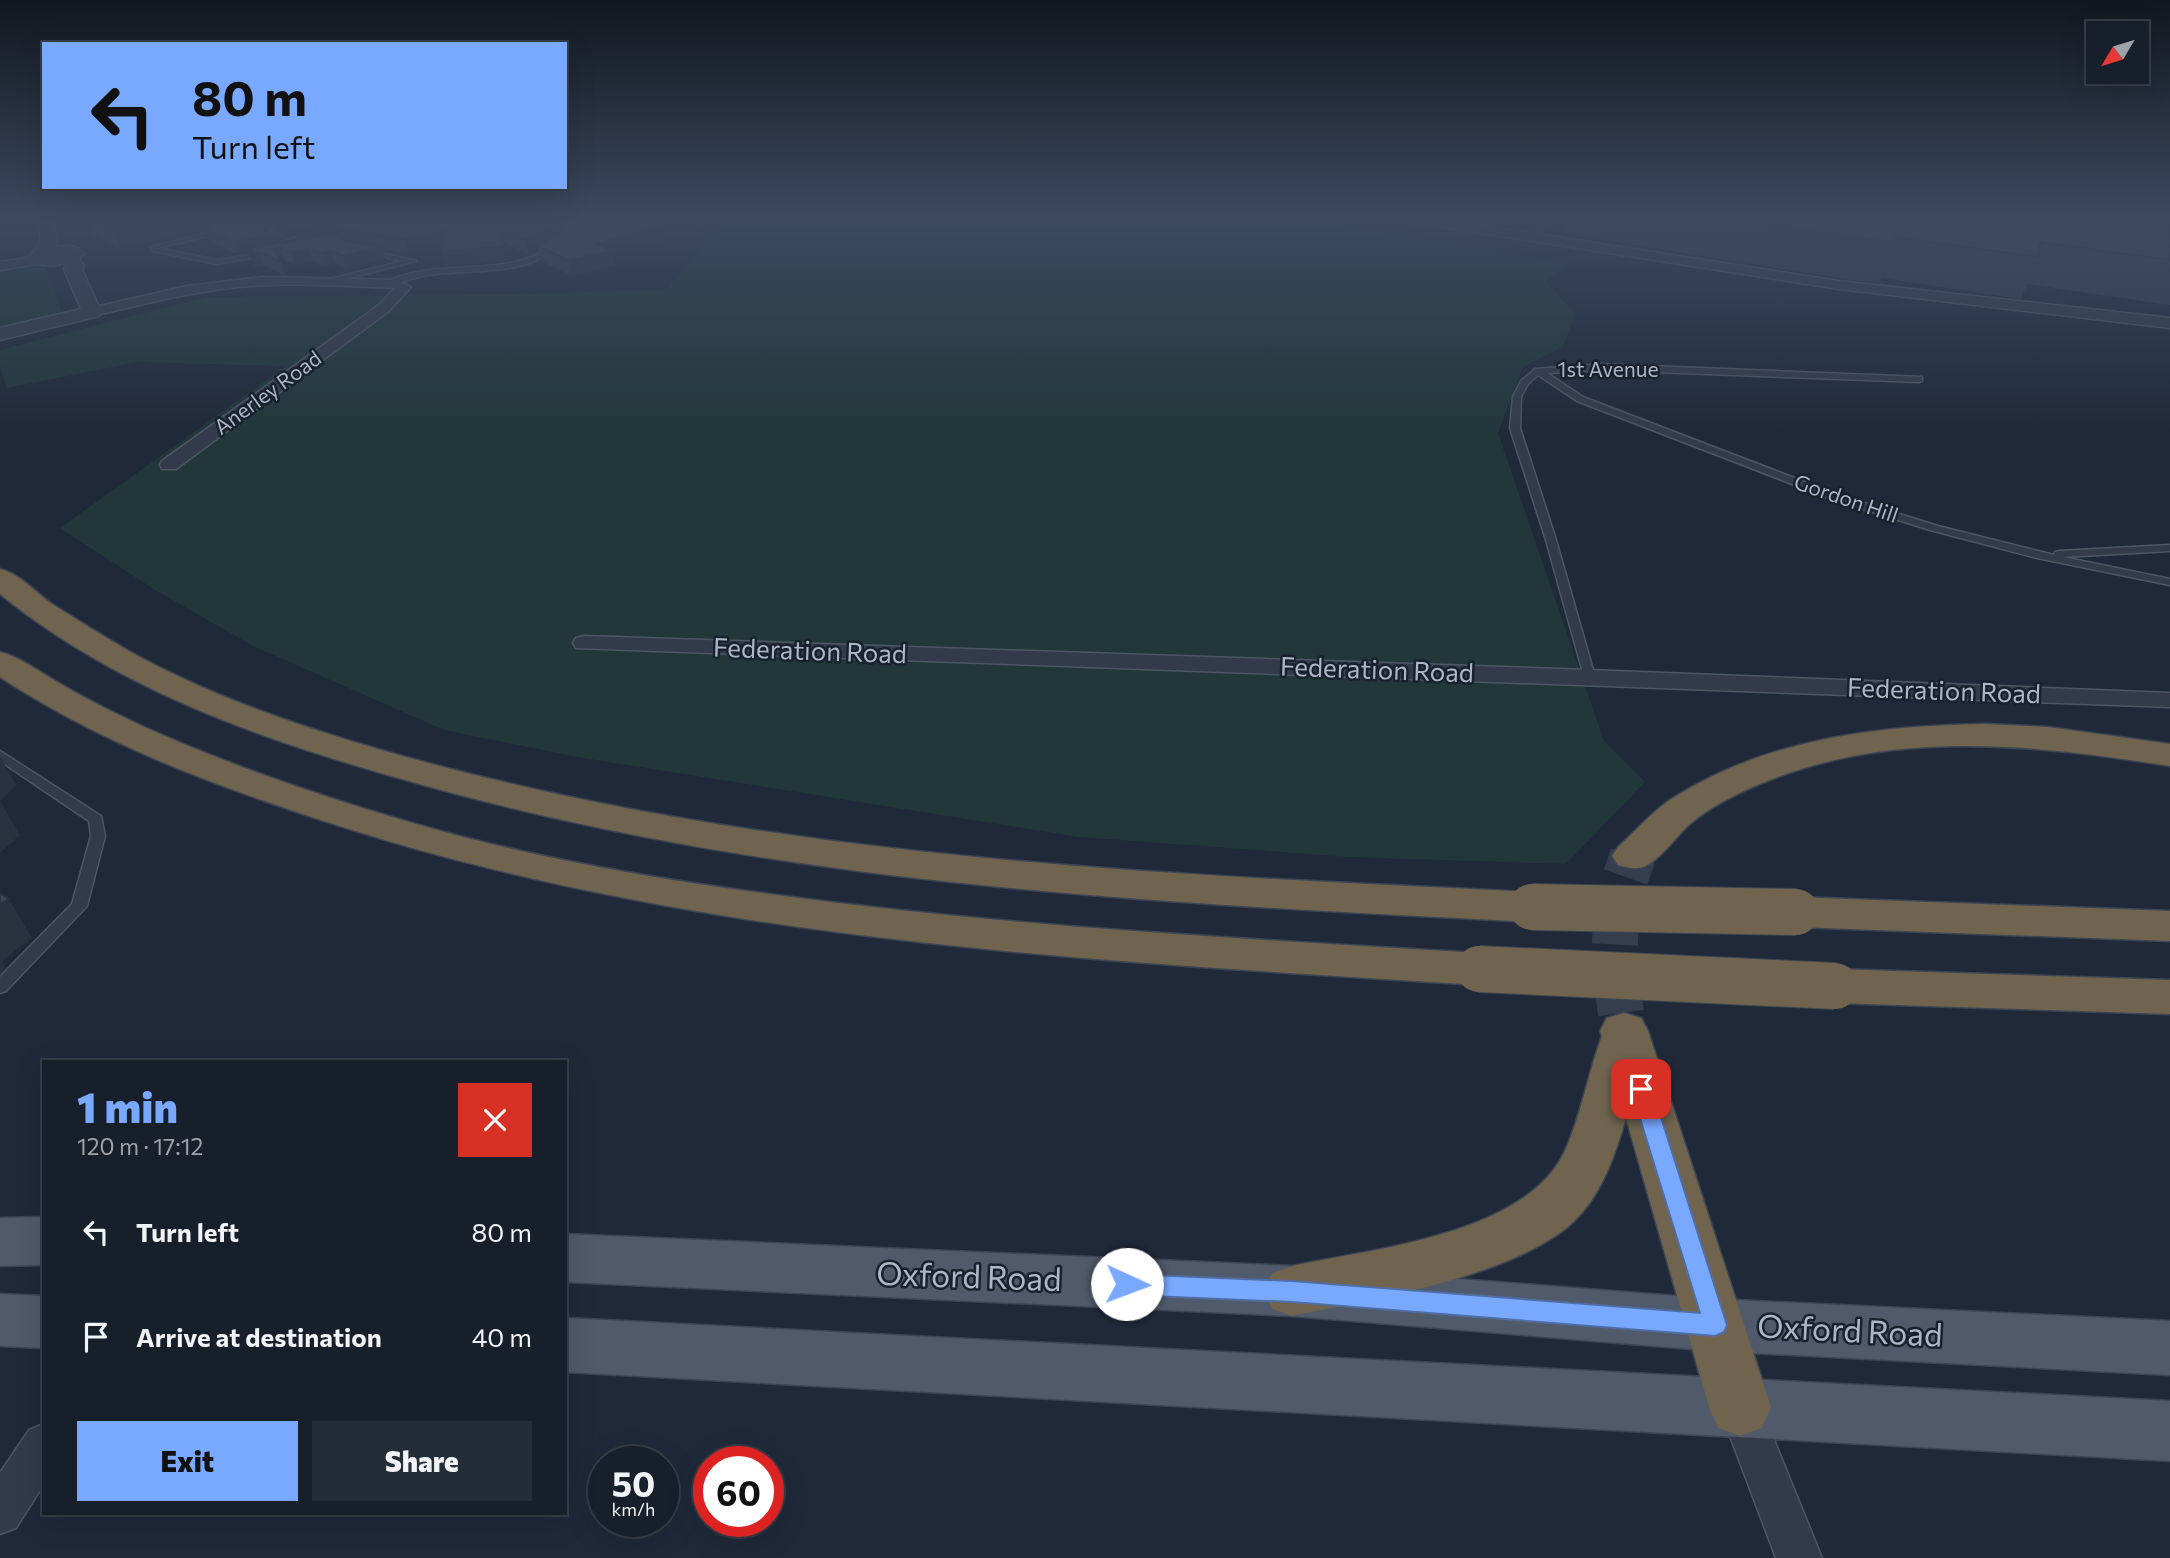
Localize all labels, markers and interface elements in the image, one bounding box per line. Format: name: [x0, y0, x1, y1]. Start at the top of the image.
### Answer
north arrow: [2086, 21, 2149, 84]
map controls: [2086, 21, 2149, 84]
text: 80 m: [192, 66, 307, 126]
icon: left: [77, 70, 168, 161]
text: Turn left: [192, 126, 316, 166]
street label: Anerley Road: [209, 345, 325, 439]
street label: 1st Avenue: [1557, 356, 1659, 381]
street label: Gordon Hill: [1791, 468, 1902, 527]
street label: Federation Road: [713, 631, 908, 668]
street label: Federation Road: [1280, 650, 1475, 687]
street label: Federation Road: [1847, 671, 2042, 708]
pin: [1611, 1059, 1671, 1119]
icon: arrive: [1622, 1070, 1660, 1108]
text: 1 min: [77, 1080, 178, 1132]
button: close: [458, 1083, 532, 1157]
text: 120 m · 17:12: [77, 1132, 203, 1160]
icon: left: [77, 1213, 115, 1251]
text: Turn left: [136, 1216, 239, 1247]
text: 80 m: [472, 1216, 532, 1247]
position arrow: [1090, 1247, 1164, 1321]
street label: Oxford Road: [876, 1252, 1062, 1298]
street label: Oxford Road: [1756, 1304, 1944, 1354]
icon: arrive: [77, 1318, 115, 1356]
text: Arrive at destination: [136, 1321, 382, 1352]
text: 40 m: [472, 1321, 532, 1352]
button: Exit: [77, 1421, 298, 1501]
button: Share: [312, 1421, 532, 1501]
speed limit sign: 60: [693, 1446, 784, 1537]
text: 50: [612, 1461, 655, 1504]
text: km/h: [612, 1498, 655, 1520]

